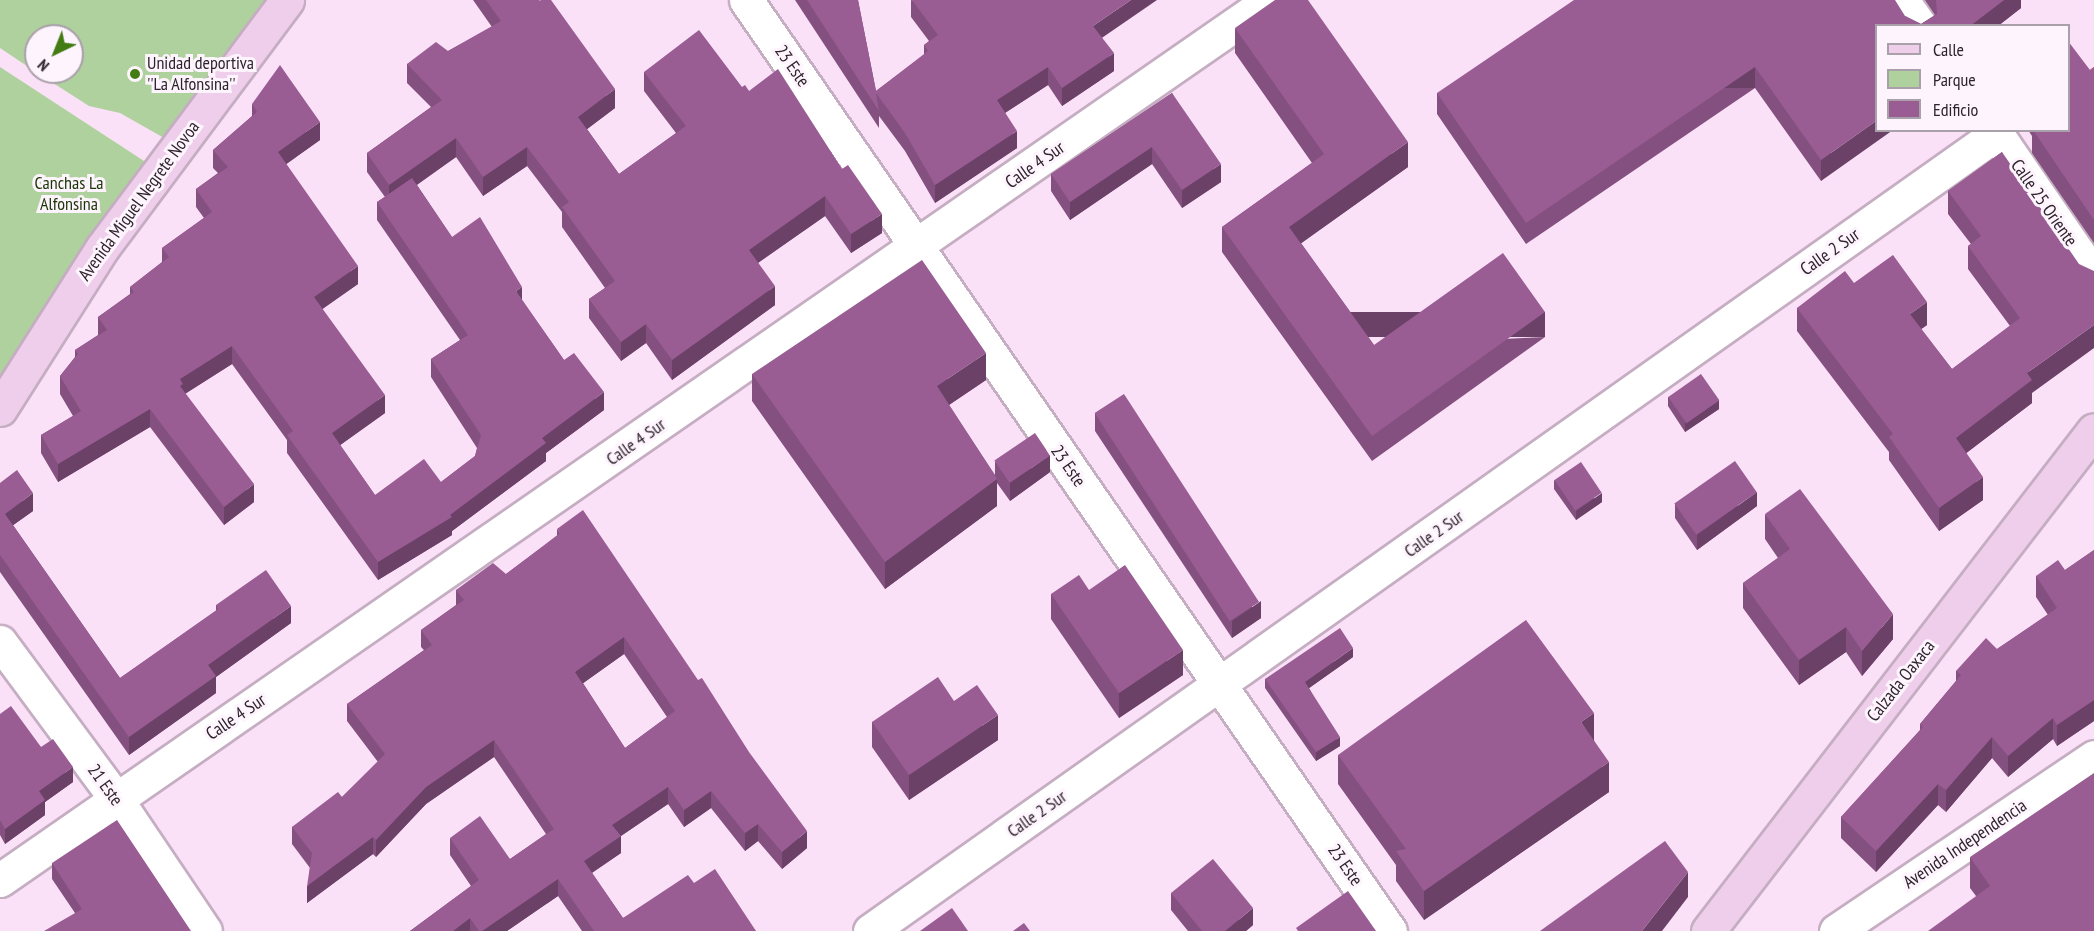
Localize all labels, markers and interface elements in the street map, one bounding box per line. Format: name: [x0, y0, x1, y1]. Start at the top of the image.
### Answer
north arrow: [24, 24, 84, 84]
legend: [1875, 24, 2070, 132]
text: Calle: [1933, 38, 1964, 61]
street label: 23 Este: [770, 41, 814, 91]
place label: Unidad deportiva ''La Alfonsina'': [147, 53, 254, 96]
text: N: [33, 55, 53, 76]
marker: Unidad deportiva ''La Alfonsina'': [128, 67, 142, 81]
text: Parque: [1933, 68, 1976, 91]
text: Edificio: [1933, 98, 1978, 121]
street label: Avenida Miguel Negrete Novoa: [74, 117, 204, 285]
street label: Calle 4 Sur: [1001, 137, 1069, 193]
street label: Calle 25 Oriente: [2006, 155, 2082, 251]
park label: Canchas La Alfonsina: [35, 173, 103, 216]
street label: Calle 2 Sur: [1796, 224, 1864, 280]
street label: Calle 4 Sur: [602, 414, 670, 470]
street label: 23 Este: [1046, 441, 1090, 491]
street label: Calle 2 Sur: [1400, 506, 1468, 562]
street label: Calzada Oaxaca: [1863, 636, 1939, 726]
street label: Calle 4 Sur: [202, 689, 270, 745]
street label: 21 Este: [83, 760, 127, 810]
street label: Calle 2 Sur: [1003, 786, 1071, 842]
street label: Avenida Independencia: [1899, 795, 2031, 893]
street label: 23 Este: [1323, 840, 1367, 890]

